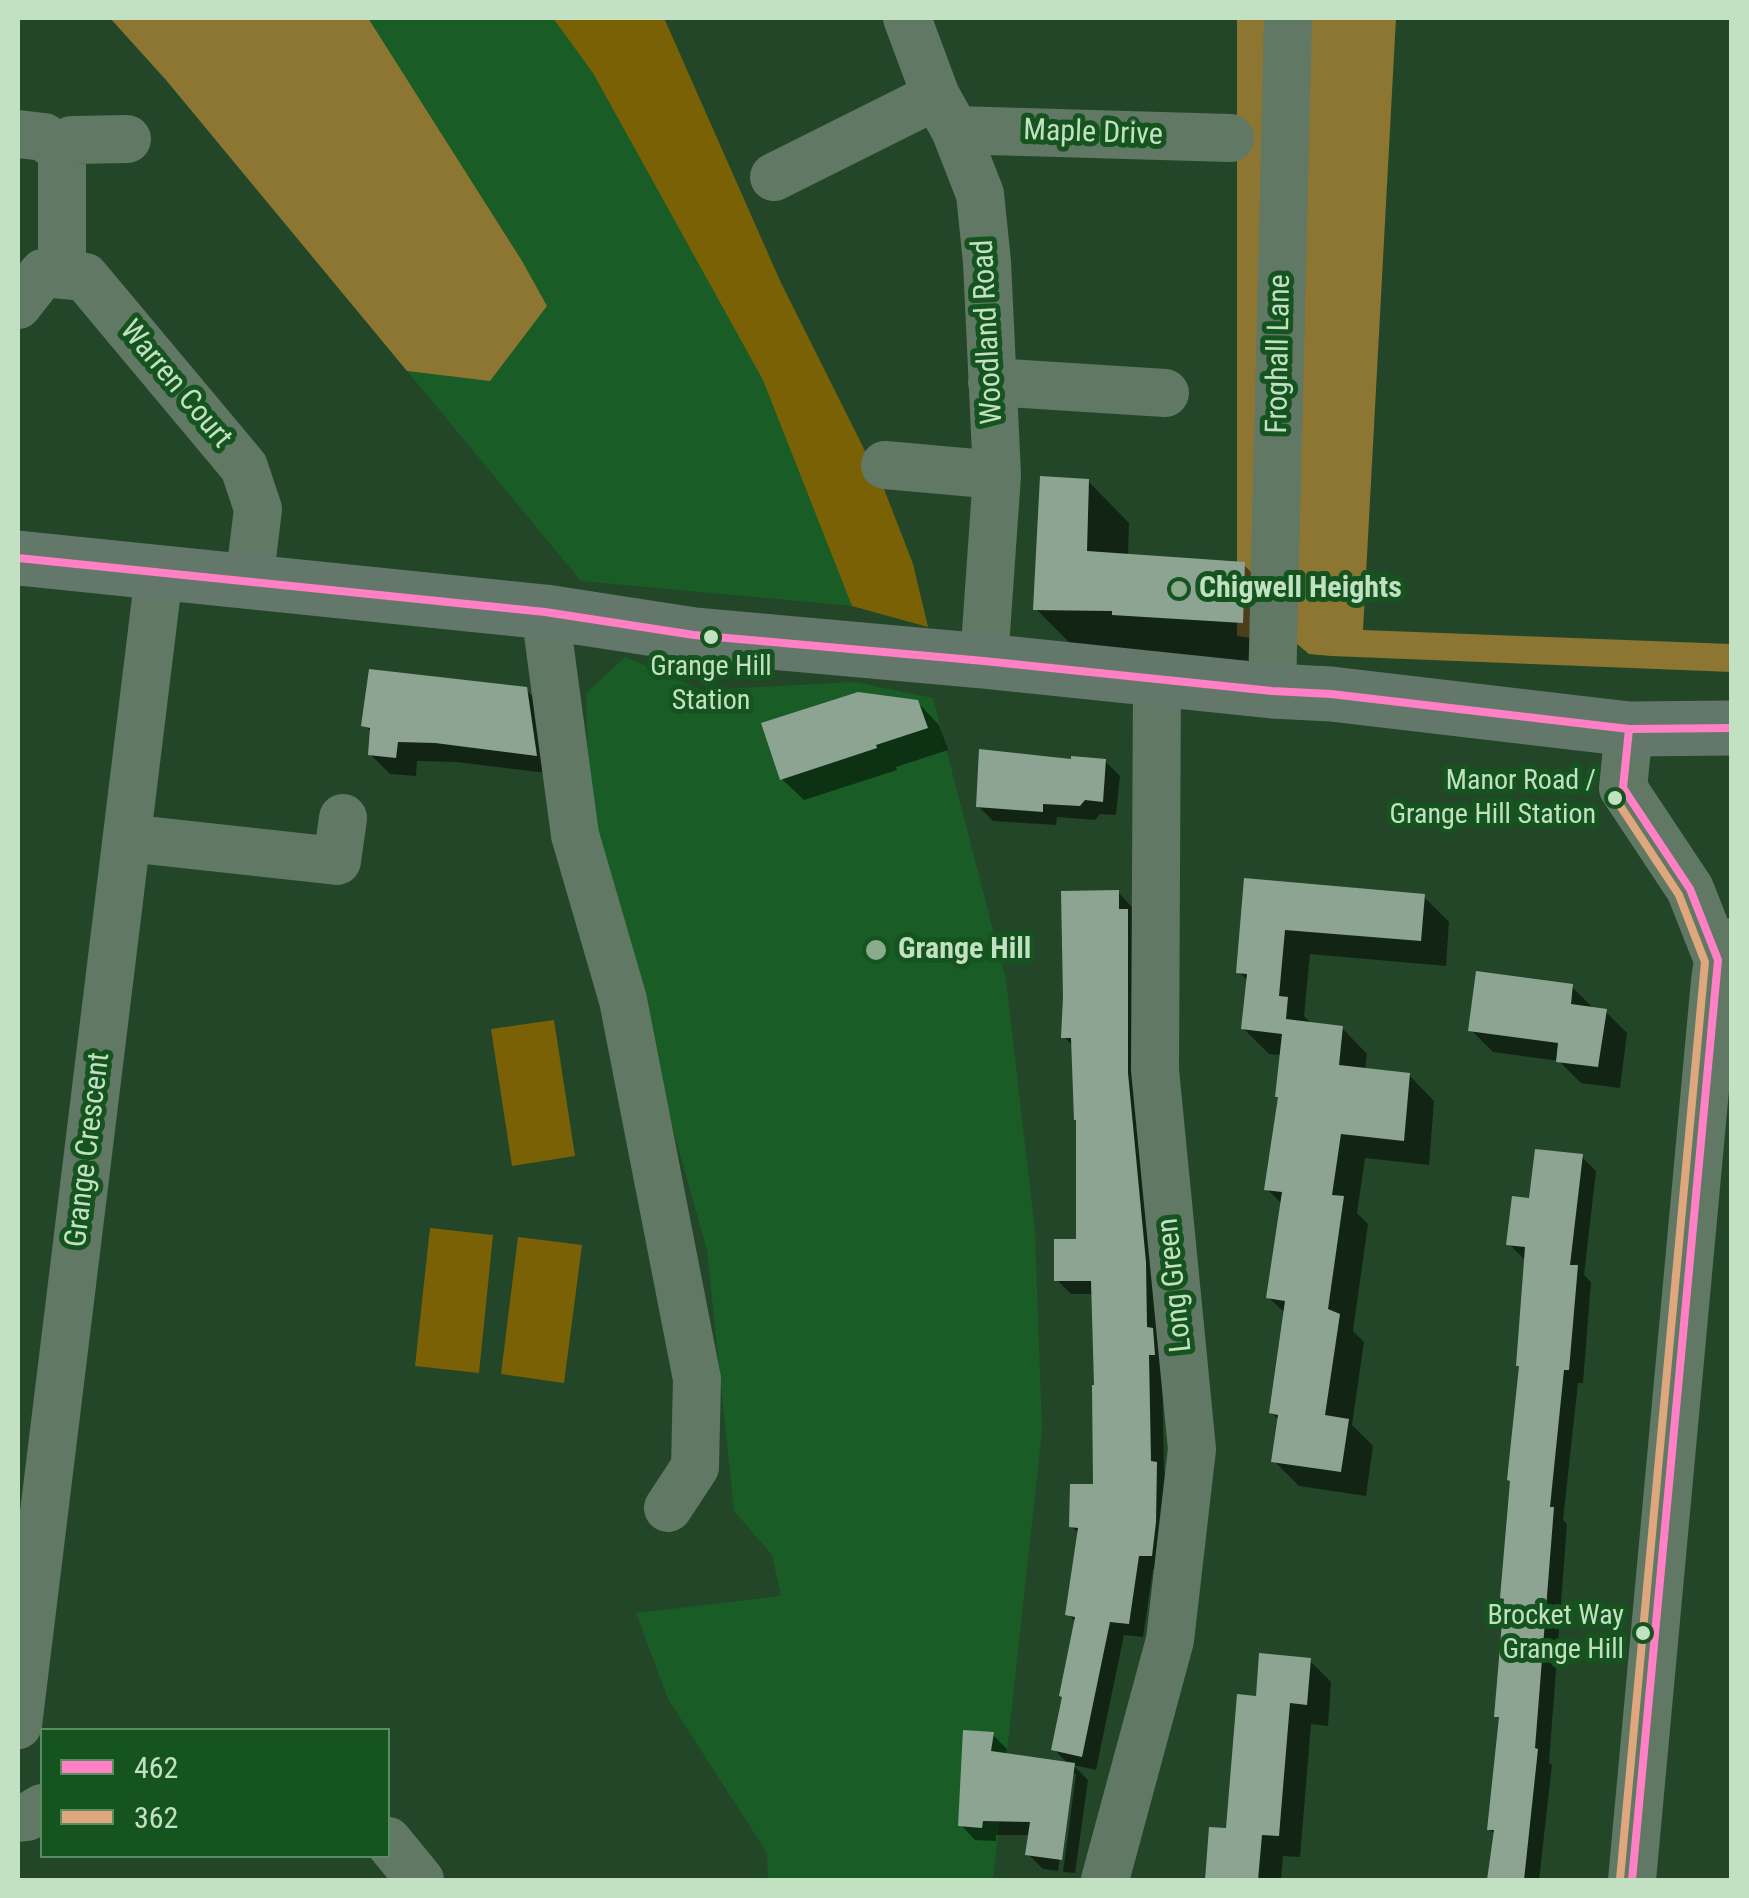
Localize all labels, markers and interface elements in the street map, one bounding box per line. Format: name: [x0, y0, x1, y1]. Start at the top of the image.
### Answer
street label: Maple Drive: [1023, 114, 1163, 154]
street label: Woodland Road: [966, 239, 1012, 425]
street label: Froghall Lane: [1261, 274, 1299, 434]
street label: Warren Court: [111, 314, 239, 456]
place label: Chigwell Heights: [1199, 571, 1402, 607]
marker: Chigwell Heights: [1168, 578, 1190, 600]
marker: Grange Hill Station: [701, 627, 721, 647]
place label: Grange Hill Station: [650, 651, 772, 717]
place label: Manor Road / Grange Hill Station: [1390, 765, 1596, 831]
marker: Manor Road / Grange Hill Station: [1605, 788, 1625, 808]
place label: Grange Hill: [898, 932, 1031, 968]
marker: Grange Hill: [863, 937, 889, 963]
street label: Grange Crescent: [59, 1051, 119, 1249]
street label: Long Green: [1151, 1216, 1201, 1354]
place label: Brocket Way Grange Hill: [1488, 1600, 1624, 1666]
marker: Brocket Way Grange Hill: [1633, 1623, 1653, 1643]
legend: [40, 1728, 390, 1858]
text: 462: [134, 1750, 178, 1785]
text: 362: [134, 1800, 178, 1835]

